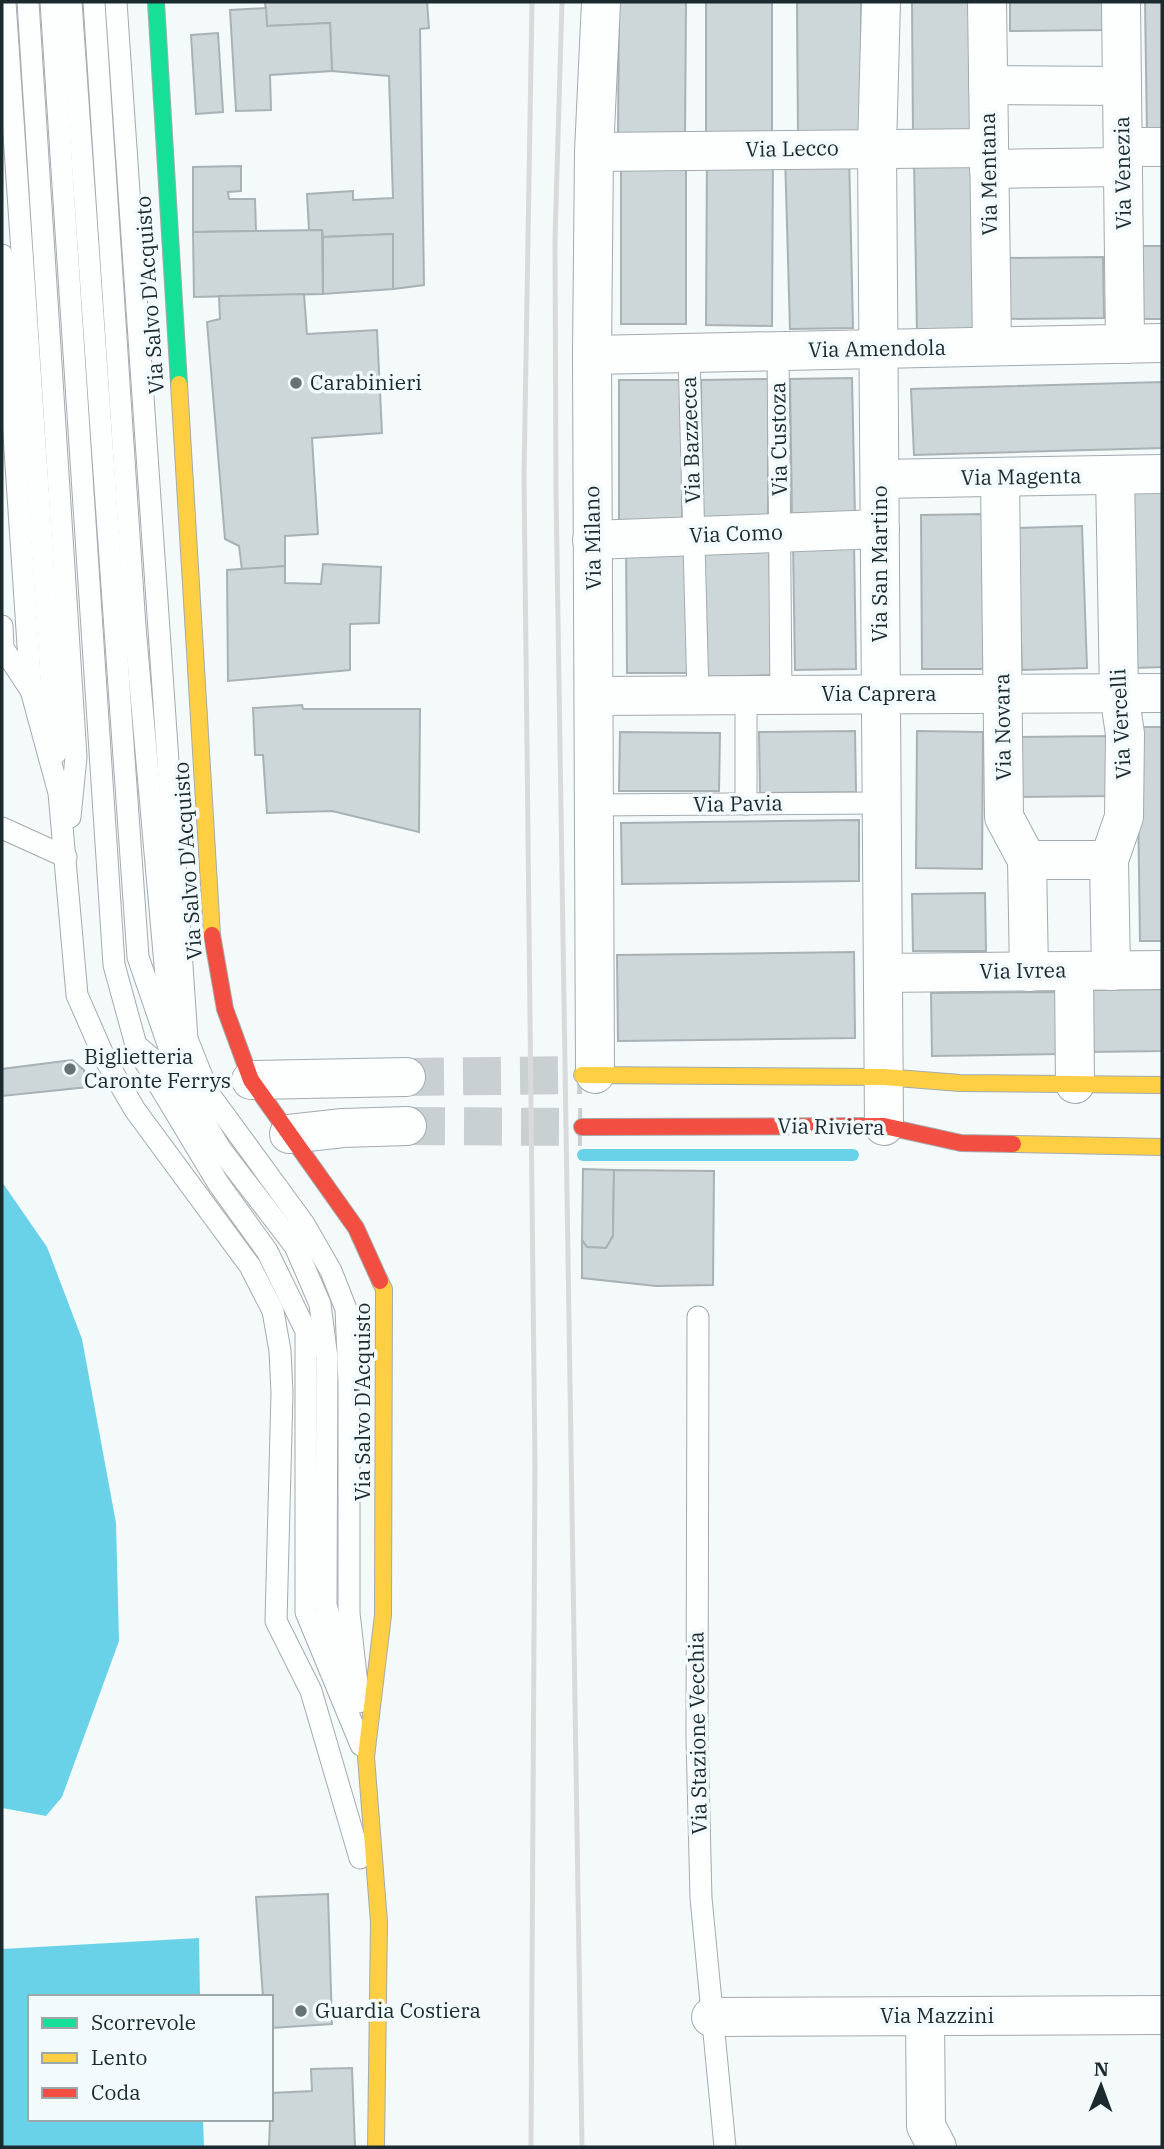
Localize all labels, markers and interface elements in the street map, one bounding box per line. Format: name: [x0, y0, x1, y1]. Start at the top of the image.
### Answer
street label: Via Mentana: [973, 112, 1003, 236]
street label: Via Venezia: [1107, 116, 1137, 230]
street label: Via Lecco: [745, 133, 839, 163]
street label: Via Salvo D'Acquisto: [128, 195, 170, 395]
street label: Via Amendola: [808, 333, 946, 363]
place label: Carabinieri: [310, 368, 422, 396]
marker: Carabinieri: [288, 375, 304, 391]
street label: Via Bazzecca: [674, 376, 706, 504]
street label: Via Custoza: [763, 382, 793, 496]
street label: Via Magenta: [960, 461, 1082, 491]
street label: Via San Martino: [865, 485, 893, 643]
street label: Via Milano: [577, 486, 607, 590]
street label: Via Como: [689, 517, 783, 549]
street label: Via Vercelli: [1103, 668, 1137, 780]
street label: Via Novara: [987, 673, 1017, 781]
street label: Via Caprera: [821, 679, 937, 707]
street label: Via Salvo D'Acquisto: [166, 761, 208, 961]
street label: Via Pavia: [693, 788, 783, 818]
street label: Via Ivrea: [979, 955, 1067, 985]
place label: Biglietteria Caronte Ferrys: [84, 1042, 231, 1094]
marker: Biglietteria Caronte Ferrys: [62, 1061, 78, 1077]
street label: Via Riviera: [777, 1111, 885, 1141]
street label: Via Salvo D'Acquisto: [348, 1303, 376, 1501]
street label: Via Stazione Vecchia: [681, 1631, 713, 1835]
legend: [28, 1995, 273, 2121]
place label: Guardia Costiera: [315, 1996, 481, 2024]
street label: Via Mazzini: [880, 2001, 994, 2029]
marker: Guardia Costiera: [293, 2003, 309, 2019]
text: Scorrevole: [91, 2008, 196, 2036]
text: Lento: [91, 2043, 147, 2071]
north arrow: [1066, 2051, 1136, 2121]
text: N: [1094, 2057, 1109, 2081]
text: Coda: [91, 2078, 141, 2106]

